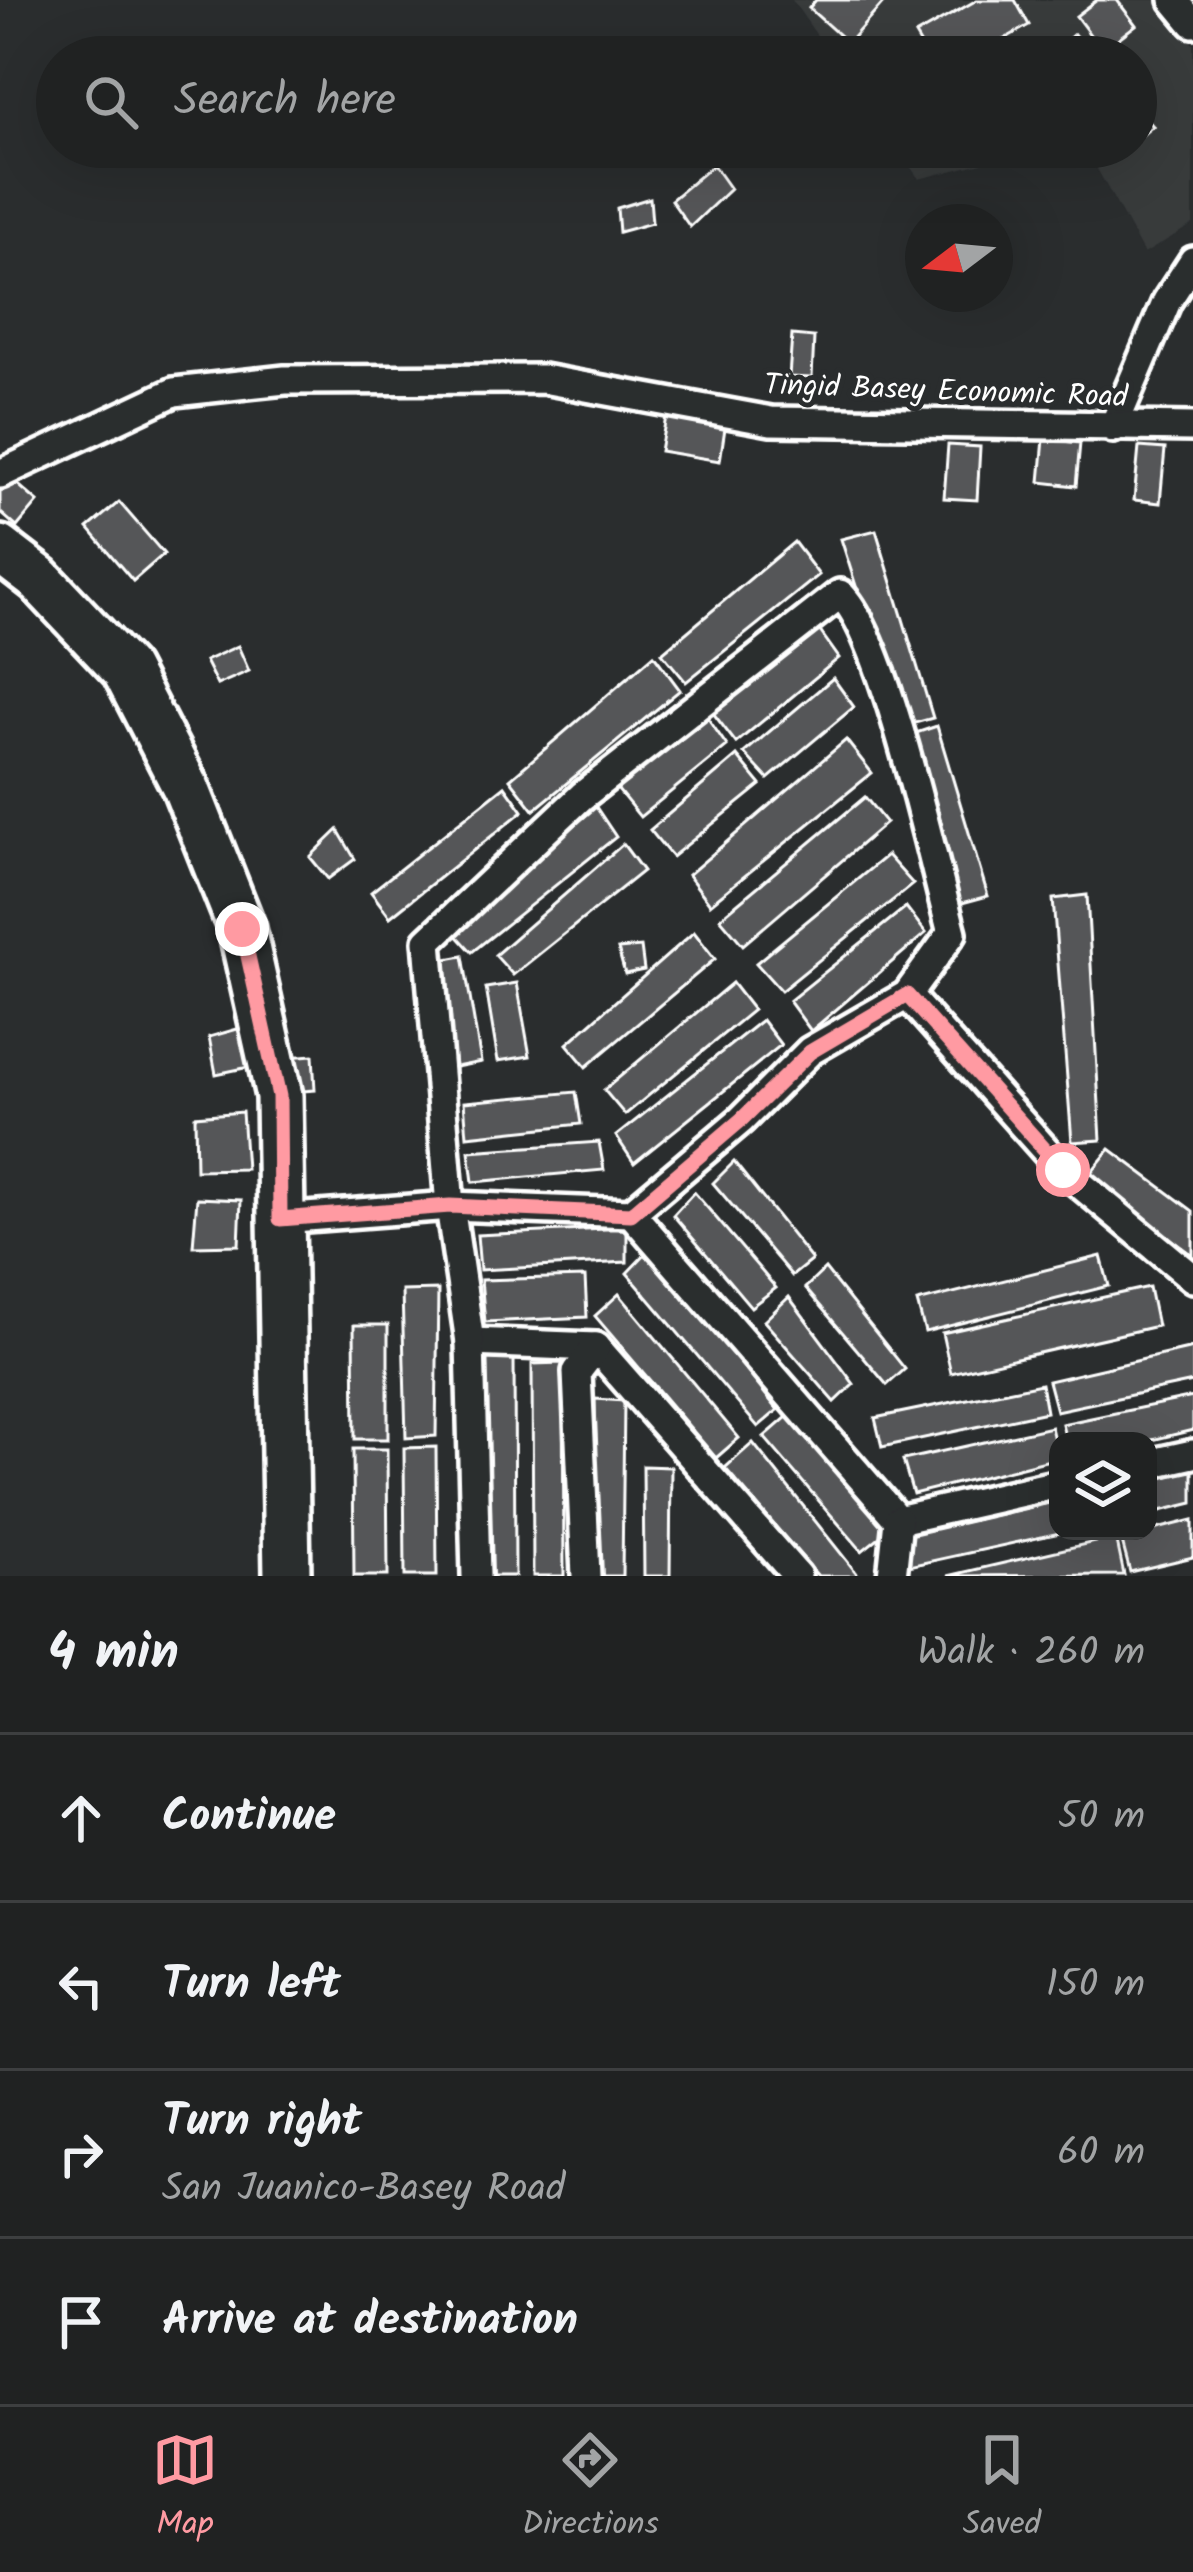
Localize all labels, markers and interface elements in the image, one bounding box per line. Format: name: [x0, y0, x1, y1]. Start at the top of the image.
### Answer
search box: [36, 36, 1157, 168]
text: Search here: [174, 66, 396, 138]
icon: search: [78, 69, 144, 135]
north arrow: [905, 204, 1013, 312]
street label: Tingid Basey Economic Road: [763, 362, 1130, 422]
route end: [215, 902, 269, 956]
route start: [1036, 1143, 1090, 1197]
map controls: [1049, 1432, 1157, 1540]
button: layers: [1049, 1432, 1157, 1540]
text: 4 min: [48, 1614, 179, 1695]
text: Walk · 260 m: [917, 1623, 1145, 1685]
text: Continue: [162, 1782, 336, 1854]
icon: ahead: [48, 1785, 114, 1851]
text: 50 m: [1058, 1787, 1145, 1849]
text: Turn left: [162, 1950, 341, 2022]
icon: left: [48, 1953, 114, 2019]
text: 150 m: [1046, 1955, 1145, 2017]
text: Turn right: [162, 2087, 362, 2159]
icon: right: [48, 2121, 114, 2187]
text: 60 m: [1057, 2123, 1145, 2185]
text: San Juanico-Basey Road: [162, 2159, 565, 2221]
text: Arrive at destination: [162, 2286, 578, 2358]
icon: arrive: [48, 2289, 114, 2355]
tab: Map: [152, 2427, 218, 2552]
tab: Directions: [522, 2427, 659, 2552]
tab: Saved: [963, 2427, 1041, 2552]

